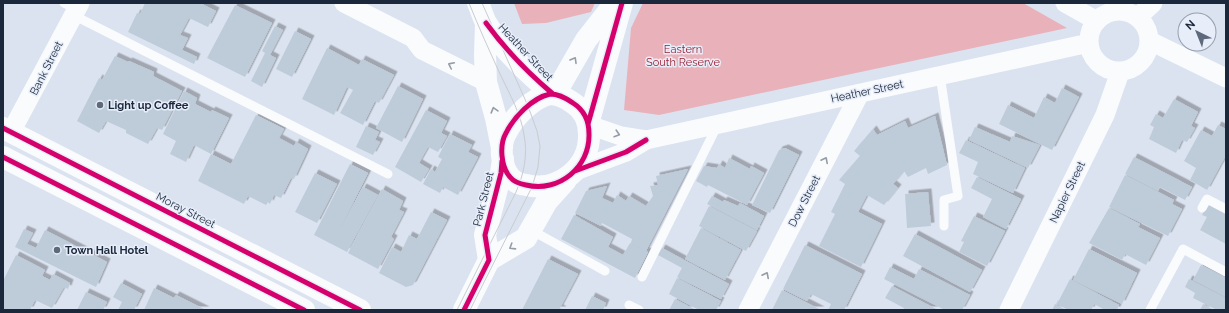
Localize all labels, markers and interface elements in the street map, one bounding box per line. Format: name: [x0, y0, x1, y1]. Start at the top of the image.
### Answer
north arrow: [1177, 12, 1217, 52]
text: N: [1183, 17, 1198, 33]
street label: Heather Street: [496, 21, 556, 84]
street label: Bank Street: [27, 39, 66, 97]
park label: Eastern South Reserve: [646, 43, 720, 69]
one-way arrow: [570, 57, 577, 64]
one-way arrow: [448, 62, 455, 70]
street label: Heather Street: [830, 77, 905, 106]
place label: Light up Coffee: [108, 99, 189, 112]
marker: Light up Coffee: [95, 100, 105, 110]
one-way arrow: [490, 107, 499, 114]
one-way arrow: [613, 129, 620, 138]
one-way arrow: [821, 156, 828, 164]
street label: Napier Street: [1047, 159, 1088, 225]
street label: Park Street: [470, 170, 497, 228]
street label: Dow Street: [786, 173, 823, 229]
street label: Moray Street: [154, 190, 218, 231]
one-way arrow: [509, 242, 516, 250]
place label: Town Hall Hotel: [65, 244, 149, 257]
marker: Town Hall Hotel: [52, 245, 62, 255]
one-way arrow: [761, 272, 769, 280]

